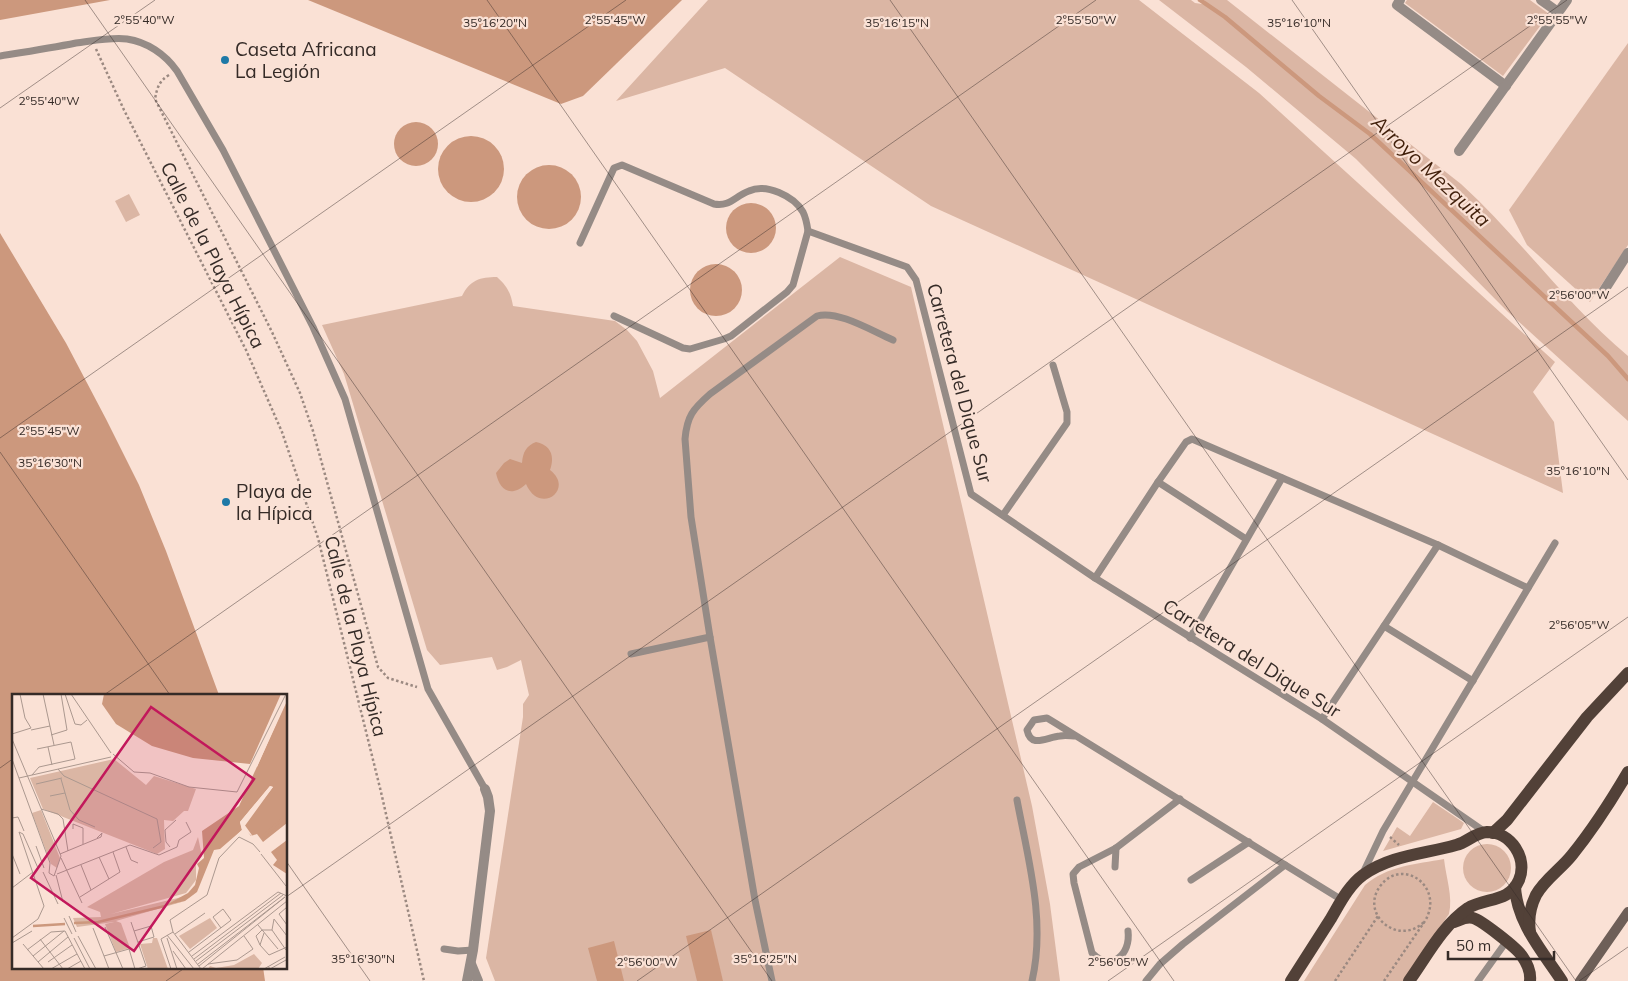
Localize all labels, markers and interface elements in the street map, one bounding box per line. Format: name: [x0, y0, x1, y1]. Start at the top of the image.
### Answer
text: 2°55'40"W: [113, 12, 175, 27]
text: 2°55'45"W: [584, 12, 646, 27]
text: 2°55'50"W: [1055, 12, 1117, 27]
text: 2°55'55"W: [1526, 12, 1588, 27]
text: 35°16'20"N: [463, 15, 527, 30]
text: 35°16'15"N: [865, 15, 929, 30]
text: 35°16'10"N: [1267, 15, 1331, 30]
place label: Caseta Africana La Legión: [235, 37, 377, 83]
marker: Caseta Africana La Legión: [219, 54, 231, 66]
text: 2°55'40"W: [18, 93, 80, 108]
water label: Arroyo Mezquita: [1366, 109, 1496, 232]
street label: Calle de la Playa Hípica: [156, 158, 270, 352]
street label: Carretera del Dique Sur: [922, 281, 998, 485]
text: 2°56'00"W: [1548, 287, 1610, 302]
text: 2°55'45"W: [18, 423, 80, 438]
text: 35°16'30"N: [18, 455, 82, 470]
text: 35°16'10"N: [1546, 463, 1610, 478]
place label: Playa de la Hípica: [236, 479, 313, 525]
marker: Playa de la Hípica: [220, 496, 232, 508]
street label: Calle de la Playa Hípica: [319, 533, 393, 739]
street label: Carretera del Dique Sur: [1159, 593, 1346, 723]
text: 2°56'05"W: [1548, 617, 1610, 632]
inset map: [12, 694, 288, 968]
scale bar: [1448, 928, 1554, 960]
text: 50 m: [1456, 936, 1491, 955]
text: 35°16'30"N: [331, 951, 395, 966]
text: 35°16'25"N: [733, 951, 797, 966]
text: 2°56'00"W: [616, 954, 678, 969]
text: 2°56'05"W: [1087, 954, 1149, 969]

